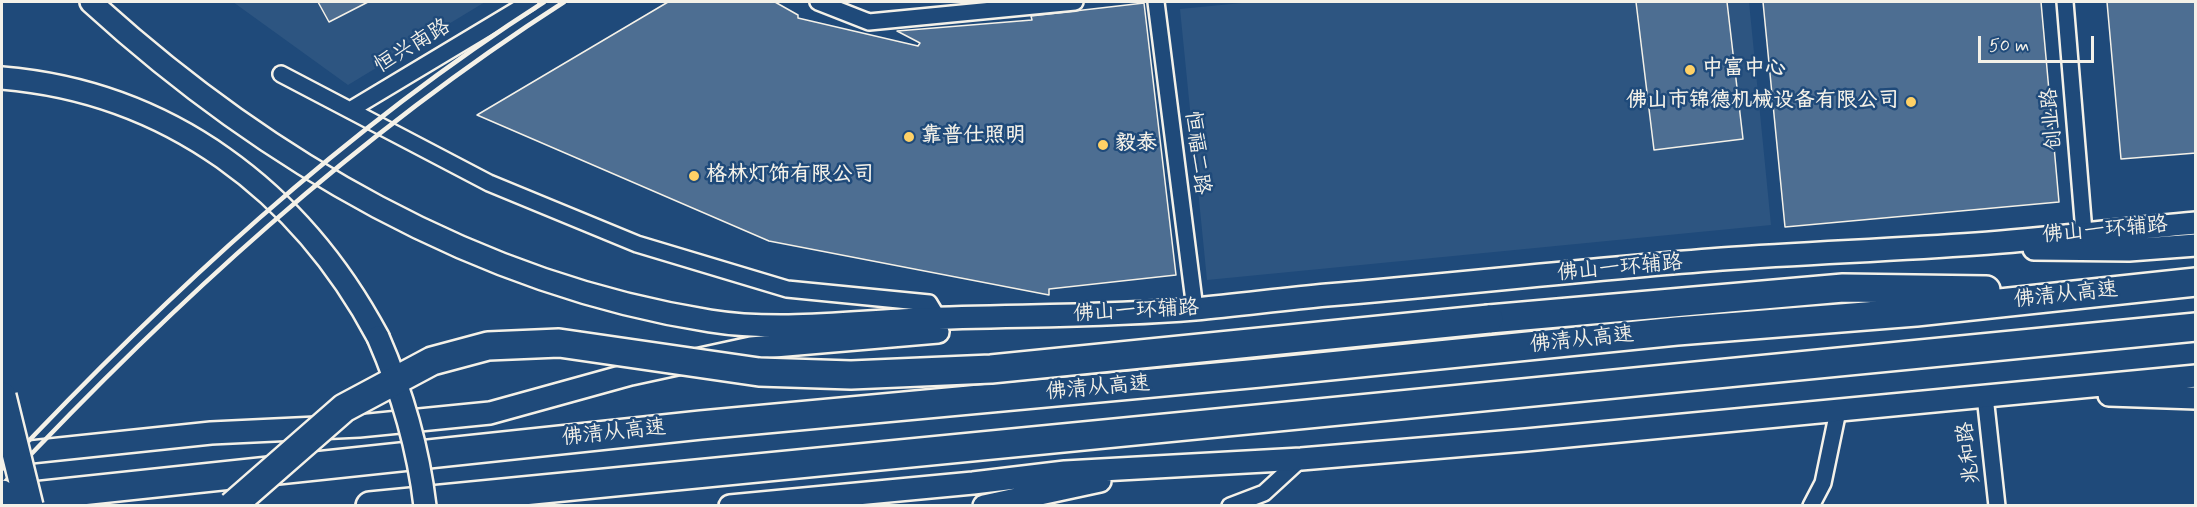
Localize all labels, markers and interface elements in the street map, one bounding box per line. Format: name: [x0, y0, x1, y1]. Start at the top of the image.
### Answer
street label: 恒兴南路: [371, 15, 455, 79]
scale bar: [1981, 24, 2096, 62]
text: 50 m: [1989, 34, 2029, 58]
place label: 中富中心: [1702, 57, 1786, 83]
marker: 中富中心: [1683, 63, 1697, 77]
street label: 创业路: [2038, 87, 2068, 151]
place label: 佛山市锦德机械设备有限公司: [1626, 89, 1899, 115]
marker: 佛山市锦德机械设备有限公司: [1904, 95, 1918, 109]
street label: 恒福二路: [1178, 110, 1214, 196]
place label: 靠普仕照明: [921, 124, 1026, 150]
marker: 靠普仕照明: [902, 130, 916, 144]
place label: 毅泰: [1115, 132, 1157, 158]
marker: 毅泰: [1096, 138, 1110, 152]
place label: 格林灯饰有限公司: [706, 163, 874, 189]
marker: 格林灯饰有限公司: [687, 169, 701, 183]
street label: 佛山一环辅路: [2041, 213, 2169, 249]
street label: 佛山一环辅路: [1556, 251, 1684, 287]
street label: 佛清从高速: [2012, 278, 2120, 314]
street label: 佛山一环辅路: [1072, 296, 1200, 328]
street label: 佛清从高速: [1528, 323, 1636, 359]
street label: 佛清从高速: [1045, 372, 1151, 406]
street label: 佛清从高速: [560, 416, 668, 452]
street label: 兆和路: [1954, 420, 1986, 486]

